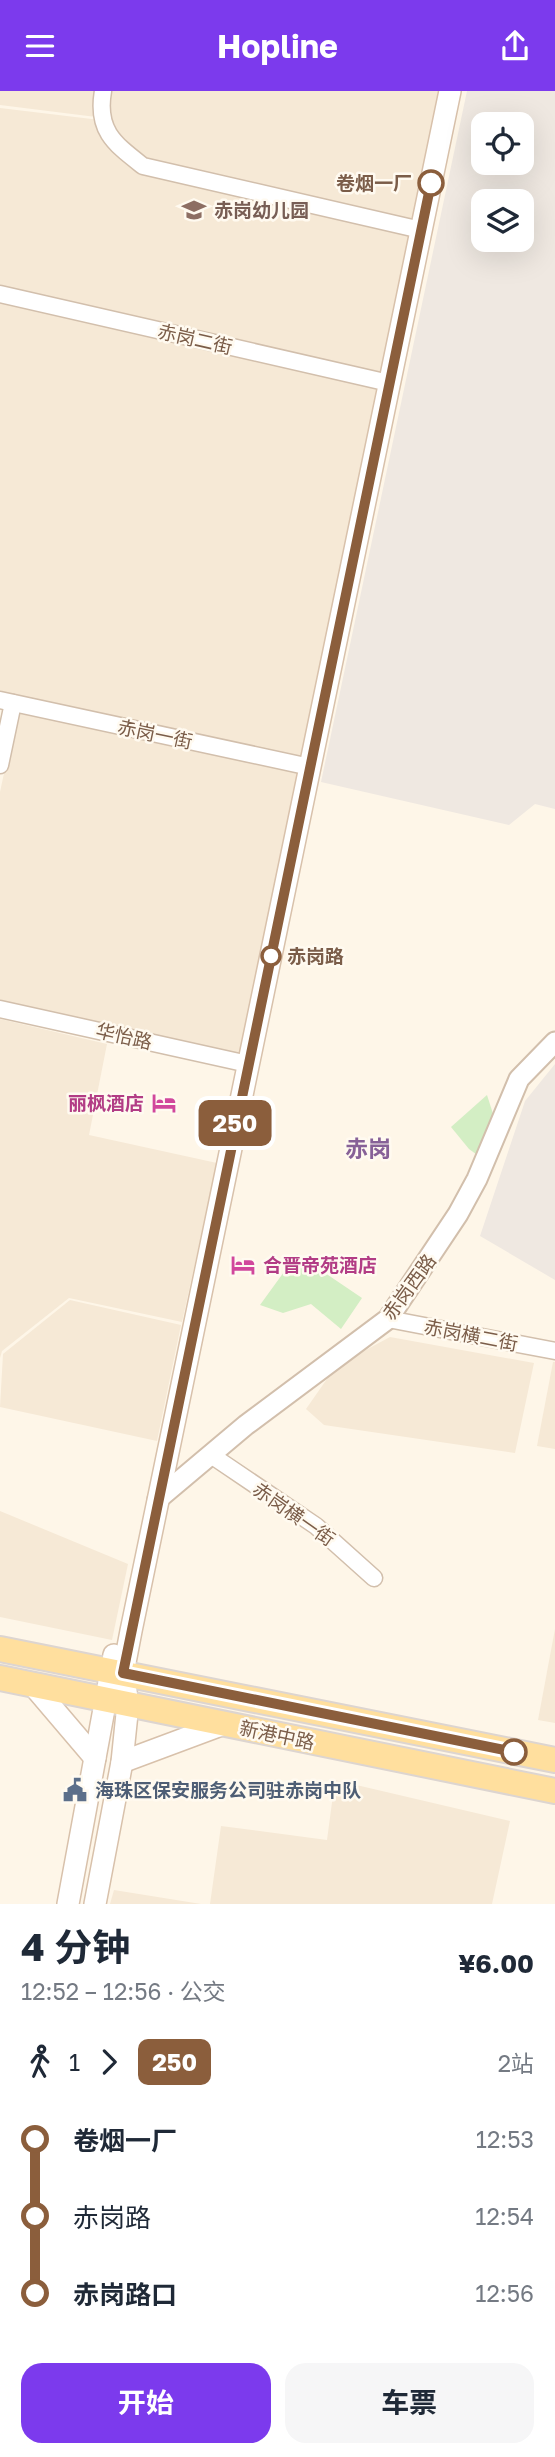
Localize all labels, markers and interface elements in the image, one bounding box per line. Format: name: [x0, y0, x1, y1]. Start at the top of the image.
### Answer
icon: menu: [21, 27, 59, 65]
text: Hopline: [217, 27, 338, 65]
icon: share: [496, 27, 534, 65]
map controls: [471, 112, 534, 252]
button: locate: [471, 112, 534, 175]
marker: 卷烟一厂: [418, 170, 444, 196]
place label: 卷烟一厂: [336, 171, 412, 194]
button: layers: [471, 189, 534, 252]
school or university icon: 赤岗幼儿园: [180, 196, 208, 224]
place label: 赤岗幼儿园: [214, 198, 309, 221]
street label: 赤岗二街: [155, 319, 235, 358]
street label: 赤岗一街: [116, 714, 195, 753]
place label: 赤岗路: [287, 944, 344, 967]
marker: 赤岗路: [261, 946, 281, 966]
street label: 华怡路: [94, 1018, 154, 1053]
hotel icon: 丽枫酒店: [150, 1089, 178, 1117]
place label: 丽枫酒店: [68, 1091, 144, 1114]
line badge: 250: [195, 1100, 275, 1146]
text: 250: [213, 1108, 257, 1137]
district label: 赤岗: [345, 1134, 391, 1162]
street label: 赤岗西路: [377, 1249, 440, 1324]
hotel icon: 合晋帝苑酒店: [229, 1251, 257, 1279]
place label: 合晋帝苑酒店: [263, 1253, 377, 1276]
street label: 赤岗横二街: [422, 1314, 520, 1355]
street label: 赤岗横一街: [249, 1477, 340, 1550]
street label: 新港中路: [238, 1715, 317, 1754]
unlabelled marker: [501, 1739, 527, 1765]
public building icon: 海珠区保安服务公司驻赤岗中队: [61, 1776, 89, 1804]
place label: 海珠区保安服务公司驻赤岗中队: [95, 1778, 361, 1801]
text: 4 分钟: [21, 1924, 130, 1969]
text: ¥6.00: [458, 1948, 534, 1979]
text: 12:52 – 12:56 · 公交: [21, 1977, 226, 2005]
icon: walk: [21, 2043, 59, 2081]
icon: forward: [90, 2043, 128, 2081]
text: 250: [152, 2047, 197, 2076]
text: 1: [69, 2048, 80, 2076]
text: 2站: [498, 2049, 534, 2077]
text: 卷烟一厂: [73, 2125, 177, 2156]
text: 12:53: [476, 2125, 534, 2153]
text: 赤岗路: [73, 2202, 151, 2233]
text: 12:54: [475, 2202, 534, 2230]
text: 赤岗路口: [73, 2279, 177, 2310]
text: 12:56: [475, 2279, 534, 2307]
button: 开始: [21, 2363, 271, 2443]
button: 车票: [285, 2363, 534, 2443]

